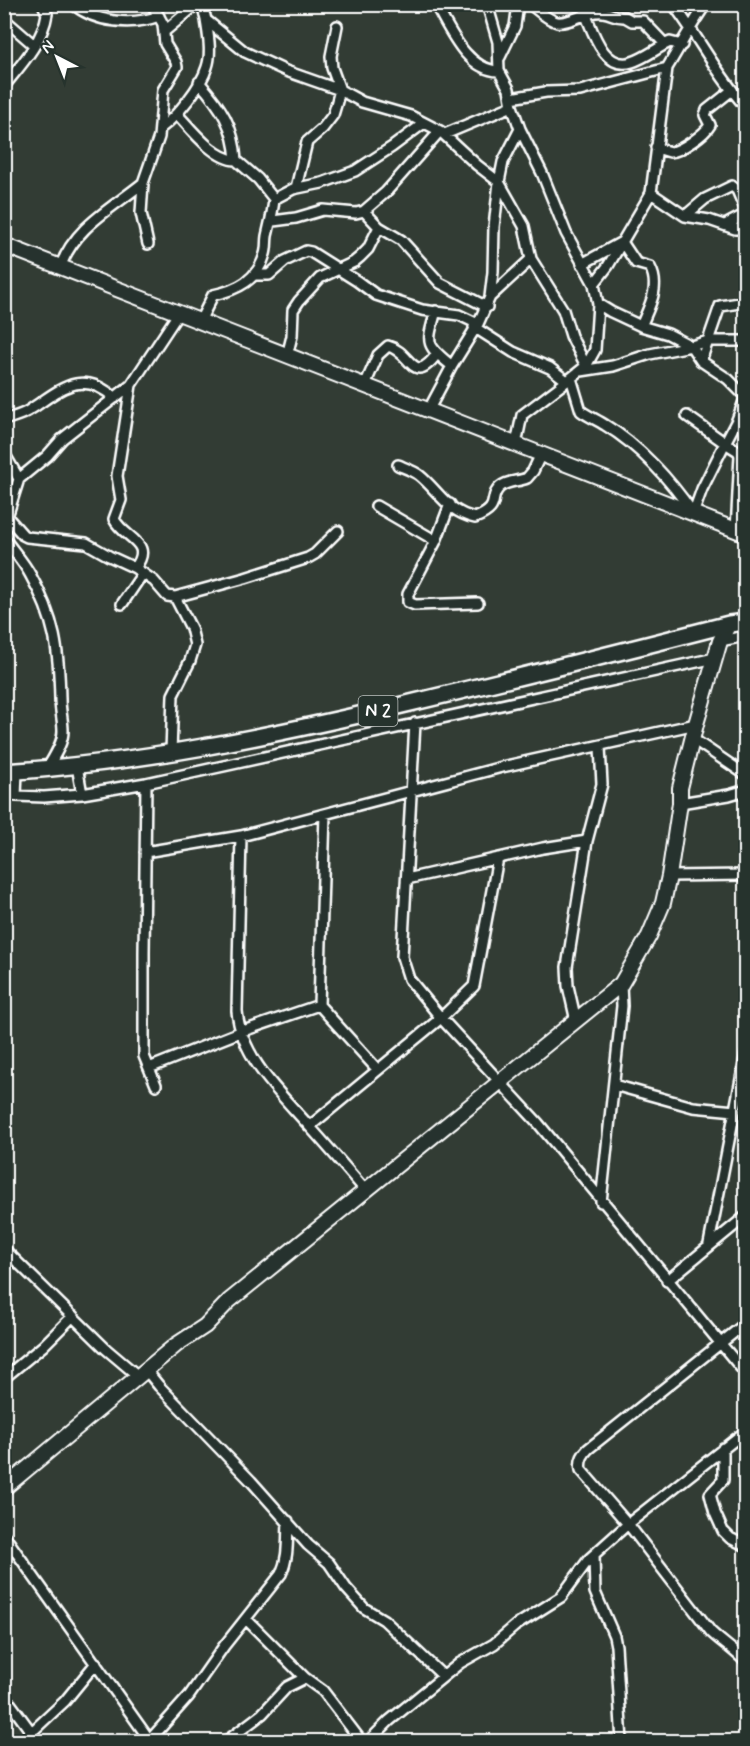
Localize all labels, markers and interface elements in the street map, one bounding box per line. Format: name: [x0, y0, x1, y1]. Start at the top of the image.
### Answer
north arrow: [27, 27, 87, 87]
text: N: [37, 36, 59, 58]
road number: N 2: [358, 696, 398, 726]

